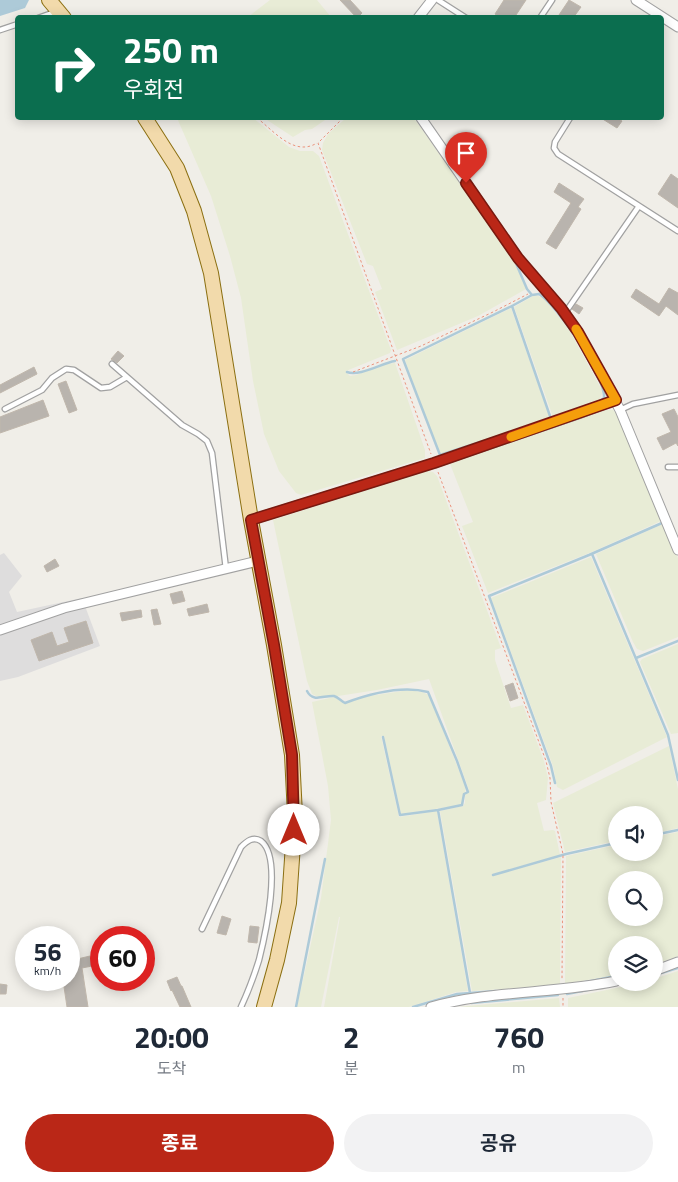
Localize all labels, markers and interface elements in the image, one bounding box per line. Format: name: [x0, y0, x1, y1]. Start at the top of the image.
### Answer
text: 250 m: [123, 23, 219, 77]
icon: right: [40, 35, 105, 100]
text: 우회전: [123, 72, 184, 106]
pin: [445, 132, 487, 183]
icon: arrive: [452, 139, 480, 167]
position arrow: [267, 803, 319, 855]
map controls: [608, 806, 663, 991]
button: sound: [608, 806, 663, 861]
button: search: [608, 871, 663, 926]
speed limit sign: 60: [90, 926, 155, 991]
text: 56: [33, 933, 62, 971]
button: layers: [608, 936, 663, 991]
text: km/h: [34, 961, 61, 980]
text: 20:00: [134, 1014, 209, 1060]
text: 2: [343, 1014, 360, 1060]
text: 760: [494, 1014, 544, 1060]
text: m: [512, 1055, 526, 1079]
text: 도착: [157, 1056, 186, 1080]
text: 분: [344, 1056, 359, 1080]
button: 종료: [25, 1114, 334, 1172]
button: 공유: [344, 1114, 653, 1172]

